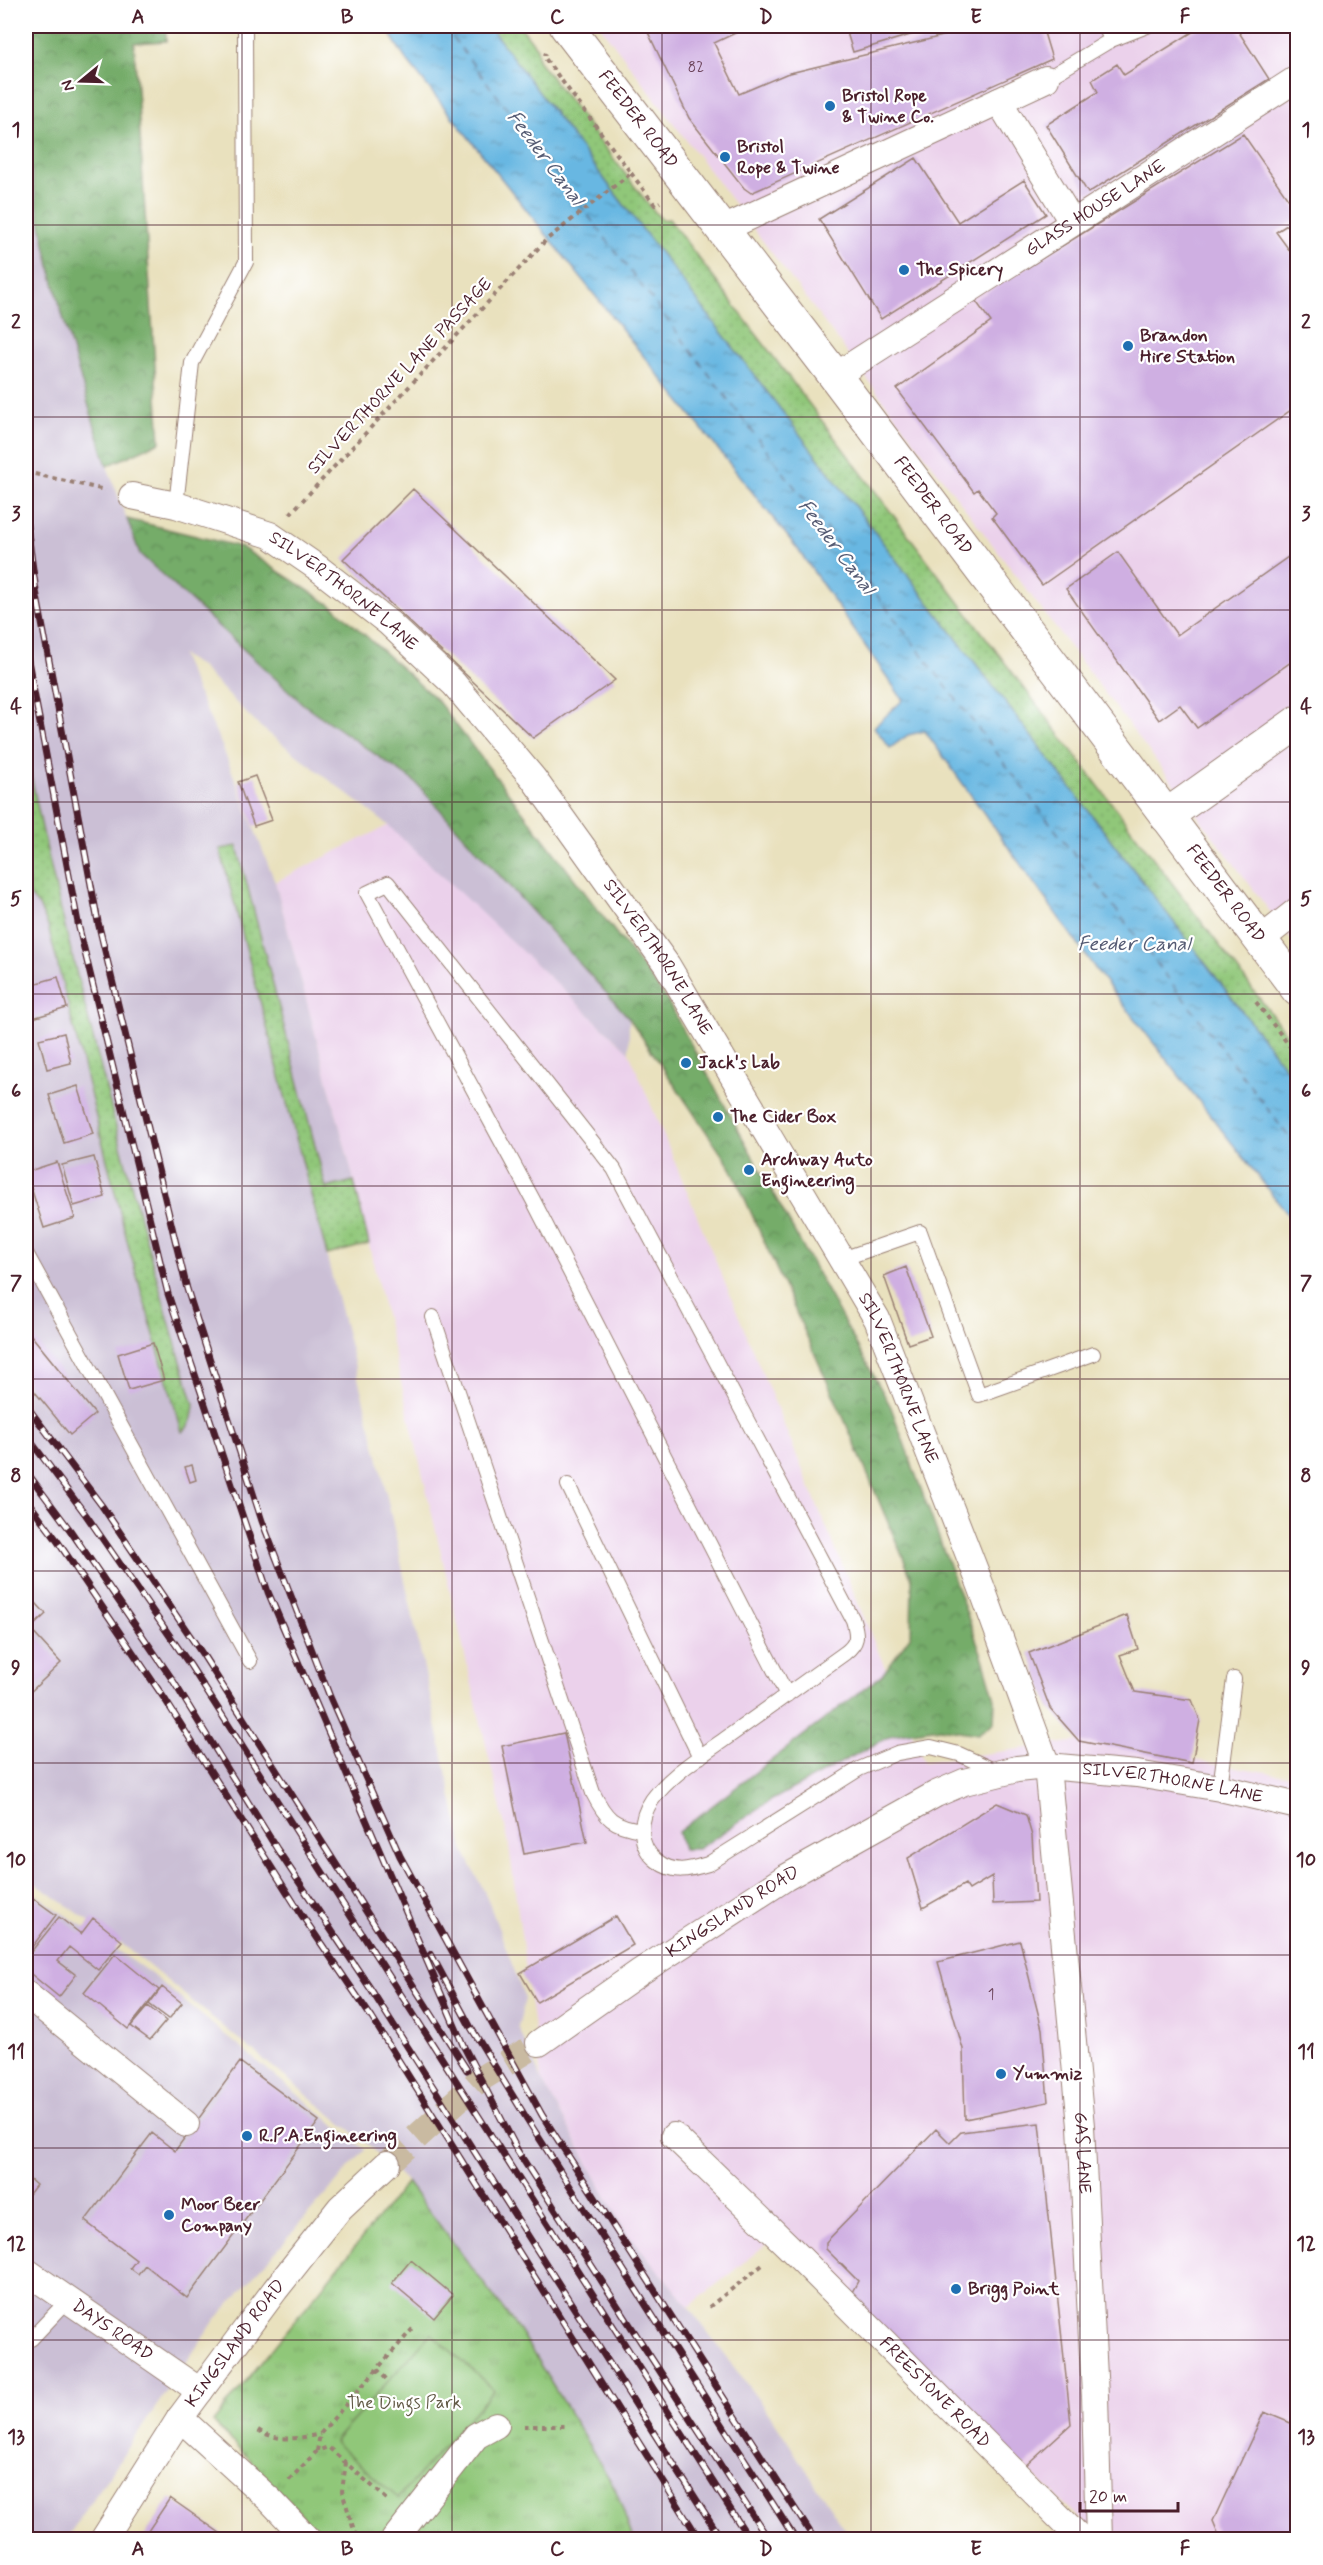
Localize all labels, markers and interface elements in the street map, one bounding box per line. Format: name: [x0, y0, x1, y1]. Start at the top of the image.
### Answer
text: A: [131, 4, 145, 31]
text: B: [341, 4, 354, 31]
text: C: [550, 4, 565, 31]
text: D: [759, 4, 773, 31]
text: E: [970, 4, 982, 31]
text: F: [1180, 4, 1191, 31]
north arrow: [51, 51, 111, 111]
house number: 82: [688, 58, 704, 78]
street label: FEEDER ROAD: [592, 65, 683, 174]
text: N: [57, 77, 80, 94]
place label: Bristol Rope & Twine Co.: [842, 84, 934, 129]
marker: Bristol Rope & Twine Co.: [823, 99, 837, 113]
water label: Feeder Canal: [500, 105, 591, 213]
text: 1: [12, 117, 20, 144]
text: 1: [1302, 117, 1310, 144]
place label: Bristol Rope & Twine: [737, 135, 840, 180]
marker: Bristol Rope & Twine: [718, 150, 732, 164]
street label: GLASS HOUSE LANE: [1021, 154, 1171, 262]
place label: The Spicery: [916, 258, 1003, 282]
marker: The Spicery: [897, 263, 911, 277]
street label: SILVERTHORNE LANE PASSAGE: [302, 272, 498, 480]
text: 2: [11, 309, 21, 336]
text: 2: [1301, 309, 1311, 336]
place label: Brandon Hire Station: [1140, 324, 1235, 369]
marker: Brandon Hire Station: [1121, 339, 1135, 353]
street label: FEEDER ROAD: [888, 451, 978, 560]
water label: Feeder Canal: [791, 494, 882, 602]
text: 3: [11, 501, 21, 528]
text: 3: [1301, 501, 1311, 528]
street label: SILVERTHORNE LANE: [264, 526, 423, 656]
text: 4: [10, 694, 22, 721]
text: 4: [1300, 694, 1312, 721]
street label: FEEDER ROAD: [1180, 840, 1271, 948]
street label: SILVERTHORNE LANE: [597, 874, 718, 1040]
text: 5: [10, 886, 22, 913]
text: 5: [1300, 886, 1312, 913]
water label: Feeder Canal: [1078, 931, 1193, 958]
place label: Jack's Lab: [698, 1051, 780, 1075]
marker: Jack's Lab: [679, 1056, 693, 1070]
text: 6: [11, 1078, 21, 1105]
text: 6: [1301, 1078, 1311, 1105]
place label: The Cider Box: [730, 1105, 837, 1129]
marker: The Cider Box: [711, 1110, 725, 1124]
place label: Archway Auto Engineering: [761, 1148, 873, 1195]
marker: Archway Auto Engineering: [742, 1163, 756, 1177]
text: 7: [10, 1270, 22, 1297]
text: 7: [1300, 1270, 1312, 1297]
street label: SILVERTHORNE LANE: [852, 1288, 944, 1467]
text: 8: [10, 1463, 22, 1490]
text: 8: [1300, 1463, 1312, 1490]
text: 9: [11, 1655, 21, 1682]
text: 9: [1301, 1655, 1311, 1682]
street label: SILVERTHORNE LANE: [1081, 1757, 1265, 1809]
text: 10: [6, 1847, 26, 1874]
text: 10: [1296, 1847, 1316, 1874]
street label: KINGSLAND ROAD: [662, 1860, 804, 1964]
house number: 1: [988, 1985, 994, 2005]
text: 11: [7, 2039, 25, 2066]
text: 11: [1297, 2039, 1315, 2066]
place label: Yummiz: [1013, 2062, 1082, 2086]
marker: Yummiz: [994, 2067, 1008, 2081]
street label: GAS LANE: [1068, 2111, 1097, 2195]
place label: R.P.A.Engineering: [259, 2124, 397, 2150]
marker: R.P.A.Engineering: [240, 2129, 254, 2143]
place label: Moor Beer Company: [181, 2193, 261, 2238]
marker: Moor Beer Company: [162, 2208, 176, 2222]
text: 12: [6, 2231, 26, 2258]
text: 12: [1296, 2231, 1316, 2258]
street label: KINGSLAND ROAD: [180, 2275, 291, 2412]
place label: Brigg Point: [968, 2277, 1060, 2303]
marker: Brigg Point: [949, 2282, 963, 2296]
street label: DAYS ROAD: [67, 2294, 158, 2367]
street label: FREESTONE ROAD: [874, 2332, 996, 2454]
park label: The Dings Park: [347, 2391, 461, 2417]
text: 13: [7, 2424, 25, 2451]
text: 13: [1297, 2424, 1315, 2451]
scale bar: [1080, 2475, 1178, 2513]
text: 20 m: [1089, 2485, 1127, 2509]
text: A: [131, 2536, 145, 2563]
text: B: [341, 2536, 354, 2563]
text: C: [550, 2536, 565, 2563]
text: D: [759, 2536, 773, 2563]
text: E: [970, 2536, 982, 2563]
text: F: [1180, 2536, 1191, 2563]

